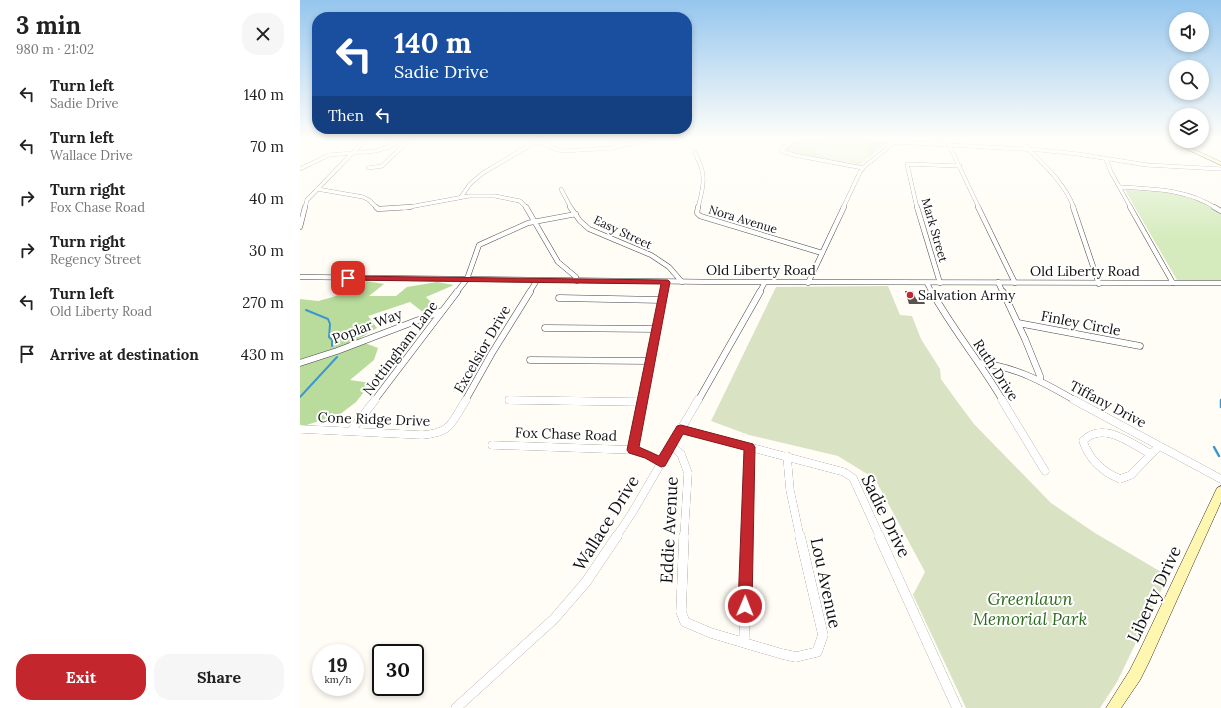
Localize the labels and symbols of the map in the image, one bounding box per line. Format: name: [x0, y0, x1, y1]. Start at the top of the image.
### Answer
street label: Mark Street: [919, 196, 951, 264]
street label: Nora Avenue: [707, 201, 780, 237]
street label: Easy Street: [591, 212, 655, 252]
pin: [331, 261, 365, 295]
street label: Old Liberty Road: [706, 261, 816, 279]
street label: Old Liberty Road: [1030, 262, 1140, 280]
place label: Salvation Army: [918, 286, 1016, 304]
marker: Salvation Army: [905, 290, 915, 300]
street label: Nottingham Lane: [359, 297, 442, 399]
street label: Excelsior Drive: [450, 302, 515, 396]
street label: Poplar Way: [329, 304, 405, 348]
street label: Finley Circle: [1040, 306, 1123, 340]
street label: Ruth Drive: [969, 336, 1023, 404]
street label: Tiffany Drive: [1067, 376, 1150, 432]
street label: Cone Ridge Drive: [317, 408, 431, 430]
street label: Fox Chase Road: [515, 423, 617, 445]
street label: Wallace Drive: [568, 471, 644, 575]
street label: Sadie Drive: [856, 471, 916, 561]
street label: Eddie Avenue: [655, 476, 683, 584]
street label: Lou Avenue: [806, 536, 846, 630]
street label: Liberty Drive: [1122, 542, 1186, 646]
position arrow: [724, 585, 766, 627]
park label: Greenlawn Memorial Park: [973, 588, 1088, 630]
speed limit sign: 30: [372, 644, 424, 696]

